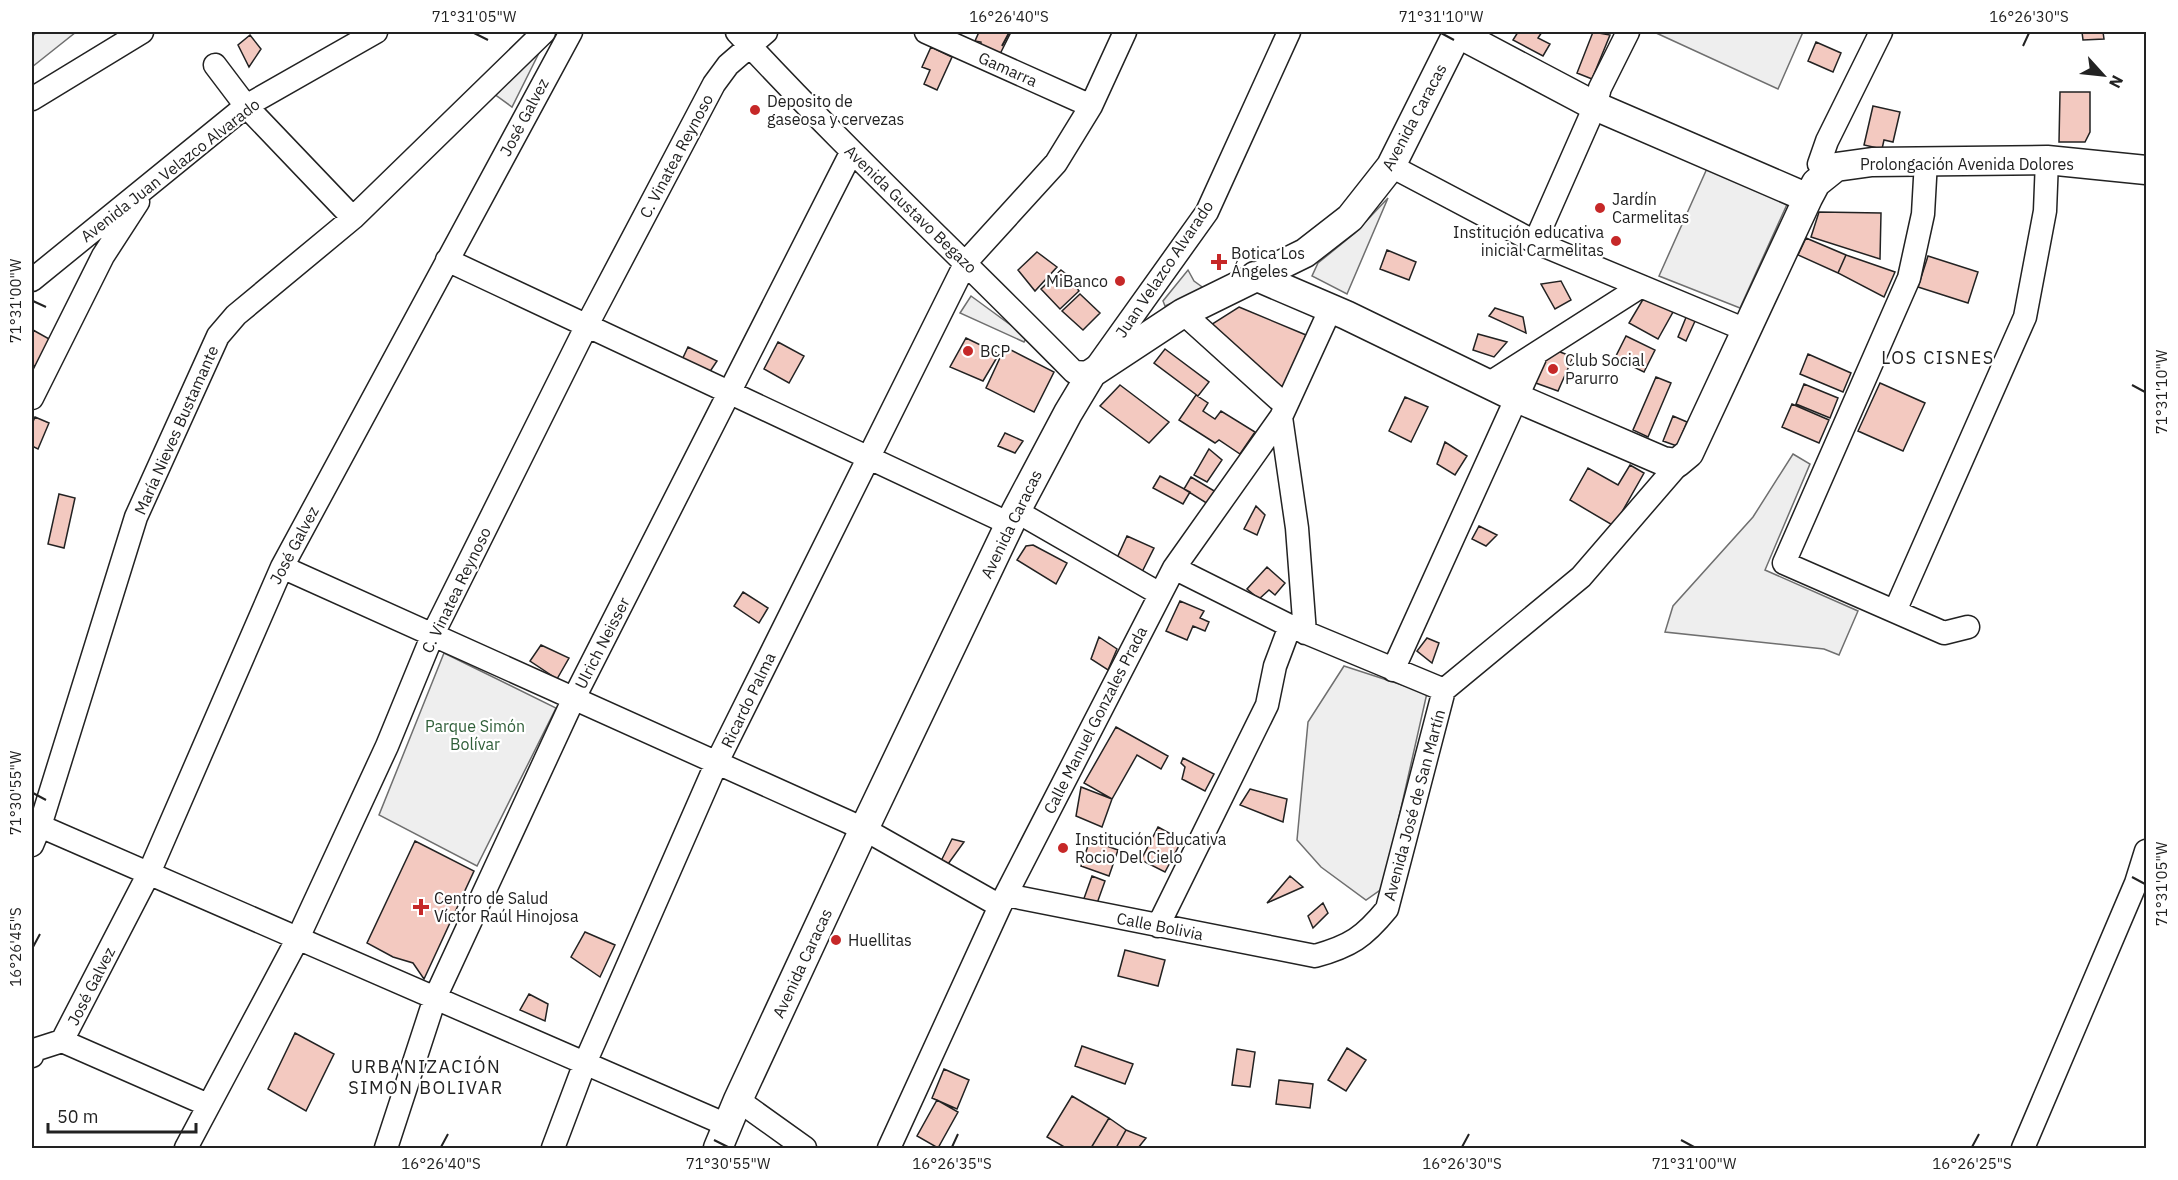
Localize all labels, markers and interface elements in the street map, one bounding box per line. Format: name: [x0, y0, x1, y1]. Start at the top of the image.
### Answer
text: 71°31'05"W: [432, 7, 517, 26]
text: 16°26'40"S: [969, 7, 1049, 26]
text: 71°31'10"W: [1399, 7, 1484, 26]
text: 16°26'30"S: [1989, 7, 2069, 26]
north arrow: [2073, 45, 2133, 105]
street label: Gamarra: [975, 47, 1041, 91]
street label: Avenida Caracas: [1377, 60, 1451, 174]
text: N: [2105, 72, 2128, 92]
street label: José Galvez: [495, 75, 553, 159]
street label: C. Vinatea Reynoso: [635, 91, 717, 221]
place label: Deposito de gaseosa y cervezas: [767, 91, 904, 129]
street label: Avenida Juan Velazco Alvarado: [76, 94, 264, 246]
marker: Deposito de gaseosa y cervezas: [748, 103, 762, 117]
street label: Avenida Gustavo Begazo: [841, 141, 981, 277]
street label: Prolongación Avenida Dolores: [1860, 154, 2074, 174]
place label: Jardín Carmelitas: [1612, 189, 1689, 227]
street label: Juan Velazco Alvarado: [1111, 197, 1217, 341]
marker: Jardín Carmelitas: [1593, 201, 1607, 215]
place label: Institución educativa inicial Carmelitas: [1453, 222, 1604, 260]
marker: Institución educativa inicial Carmelitas: [1609, 234, 1623, 248]
place label: Botica Los Ángeles: [1231, 243, 1305, 281]
marker: Botica Los Ángeles: [1212, 255, 1226, 269]
text: 71°31'00"W: [6, 258, 25, 343]
place label: MiBanco: [1046, 271, 1108, 291]
marker: MiBanco: [1113, 274, 1127, 288]
place label: BCP: [980, 341, 1010, 361]
street label: María Nieves Bustamante: [130, 342, 222, 518]
marker: BCP: [961, 344, 975, 358]
district label: LOS CISNES: [1881, 346, 1995, 369]
text: 71°31'10"W: [2152, 349, 2171, 434]
place label: Club Social Parurro: [1565, 350, 1645, 388]
marker: Club Social Parurro: [1546, 362, 1560, 376]
street label: Avenida Caracas: [976, 466, 1046, 582]
street label: José Galvez: [265, 503, 323, 587]
street label: C. Vinatea Reynoso: [417, 524, 495, 656]
street label: Ulrich Neisser: [570, 594, 634, 692]
street label: Calle Manuel Gonzales Prada: [1039, 622, 1151, 817]
street label: Ricardo Palma: [716, 649, 780, 751]
street label: Avenida José de San Martín: [1379, 707, 1449, 903]
park label: Parque Simón Bolívar: [425, 716, 525, 754]
text: 71°30'55"W: [6, 750, 25, 835]
place label: Institución Educativa Rocio Del Cielo: [1075, 829, 1227, 867]
marker: Institución Educativa Rocio Del Cielo: [1056, 841, 1070, 855]
text: 71°31'05"W: [2152, 841, 2171, 926]
place label: Centro de Salud Víctor Raúl Hinojosa: [434, 888, 579, 926]
marker: Centro de Salud Víctor Raúl Hinojosa: [412, 898, 430, 916]
street label: Avenida Caracas: [768, 905, 836, 1021]
text: 16°26'45"S: [6, 907, 25, 987]
street label: Calle Bolivia: [1115, 908, 1205, 944]
place label: Huellitas: [848, 930, 912, 950]
marker: Huellitas: [829, 933, 843, 947]
street label: José Galvez: [63, 944, 119, 1028]
district label: URBANIZACIÓN SIMON BOLIVAR: [348, 1055, 504, 1099]
scale bar: [48, 1096, 196, 1134]
text: 50 m: [57, 1105, 99, 1128]
text: 16°26'40"S: [401, 1154, 481, 1173]
text: 71°30'55"W: [686, 1154, 771, 1173]
text: 16°26'35"S: [912, 1154, 992, 1173]
text: 16°26'30"S: [1422, 1154, 1502, 1173]
text: 71°31'00"W: [1652, 1154, 1737, 1173]
text: 16°26'25"S: [1932, 1154, 2012, 1173]

